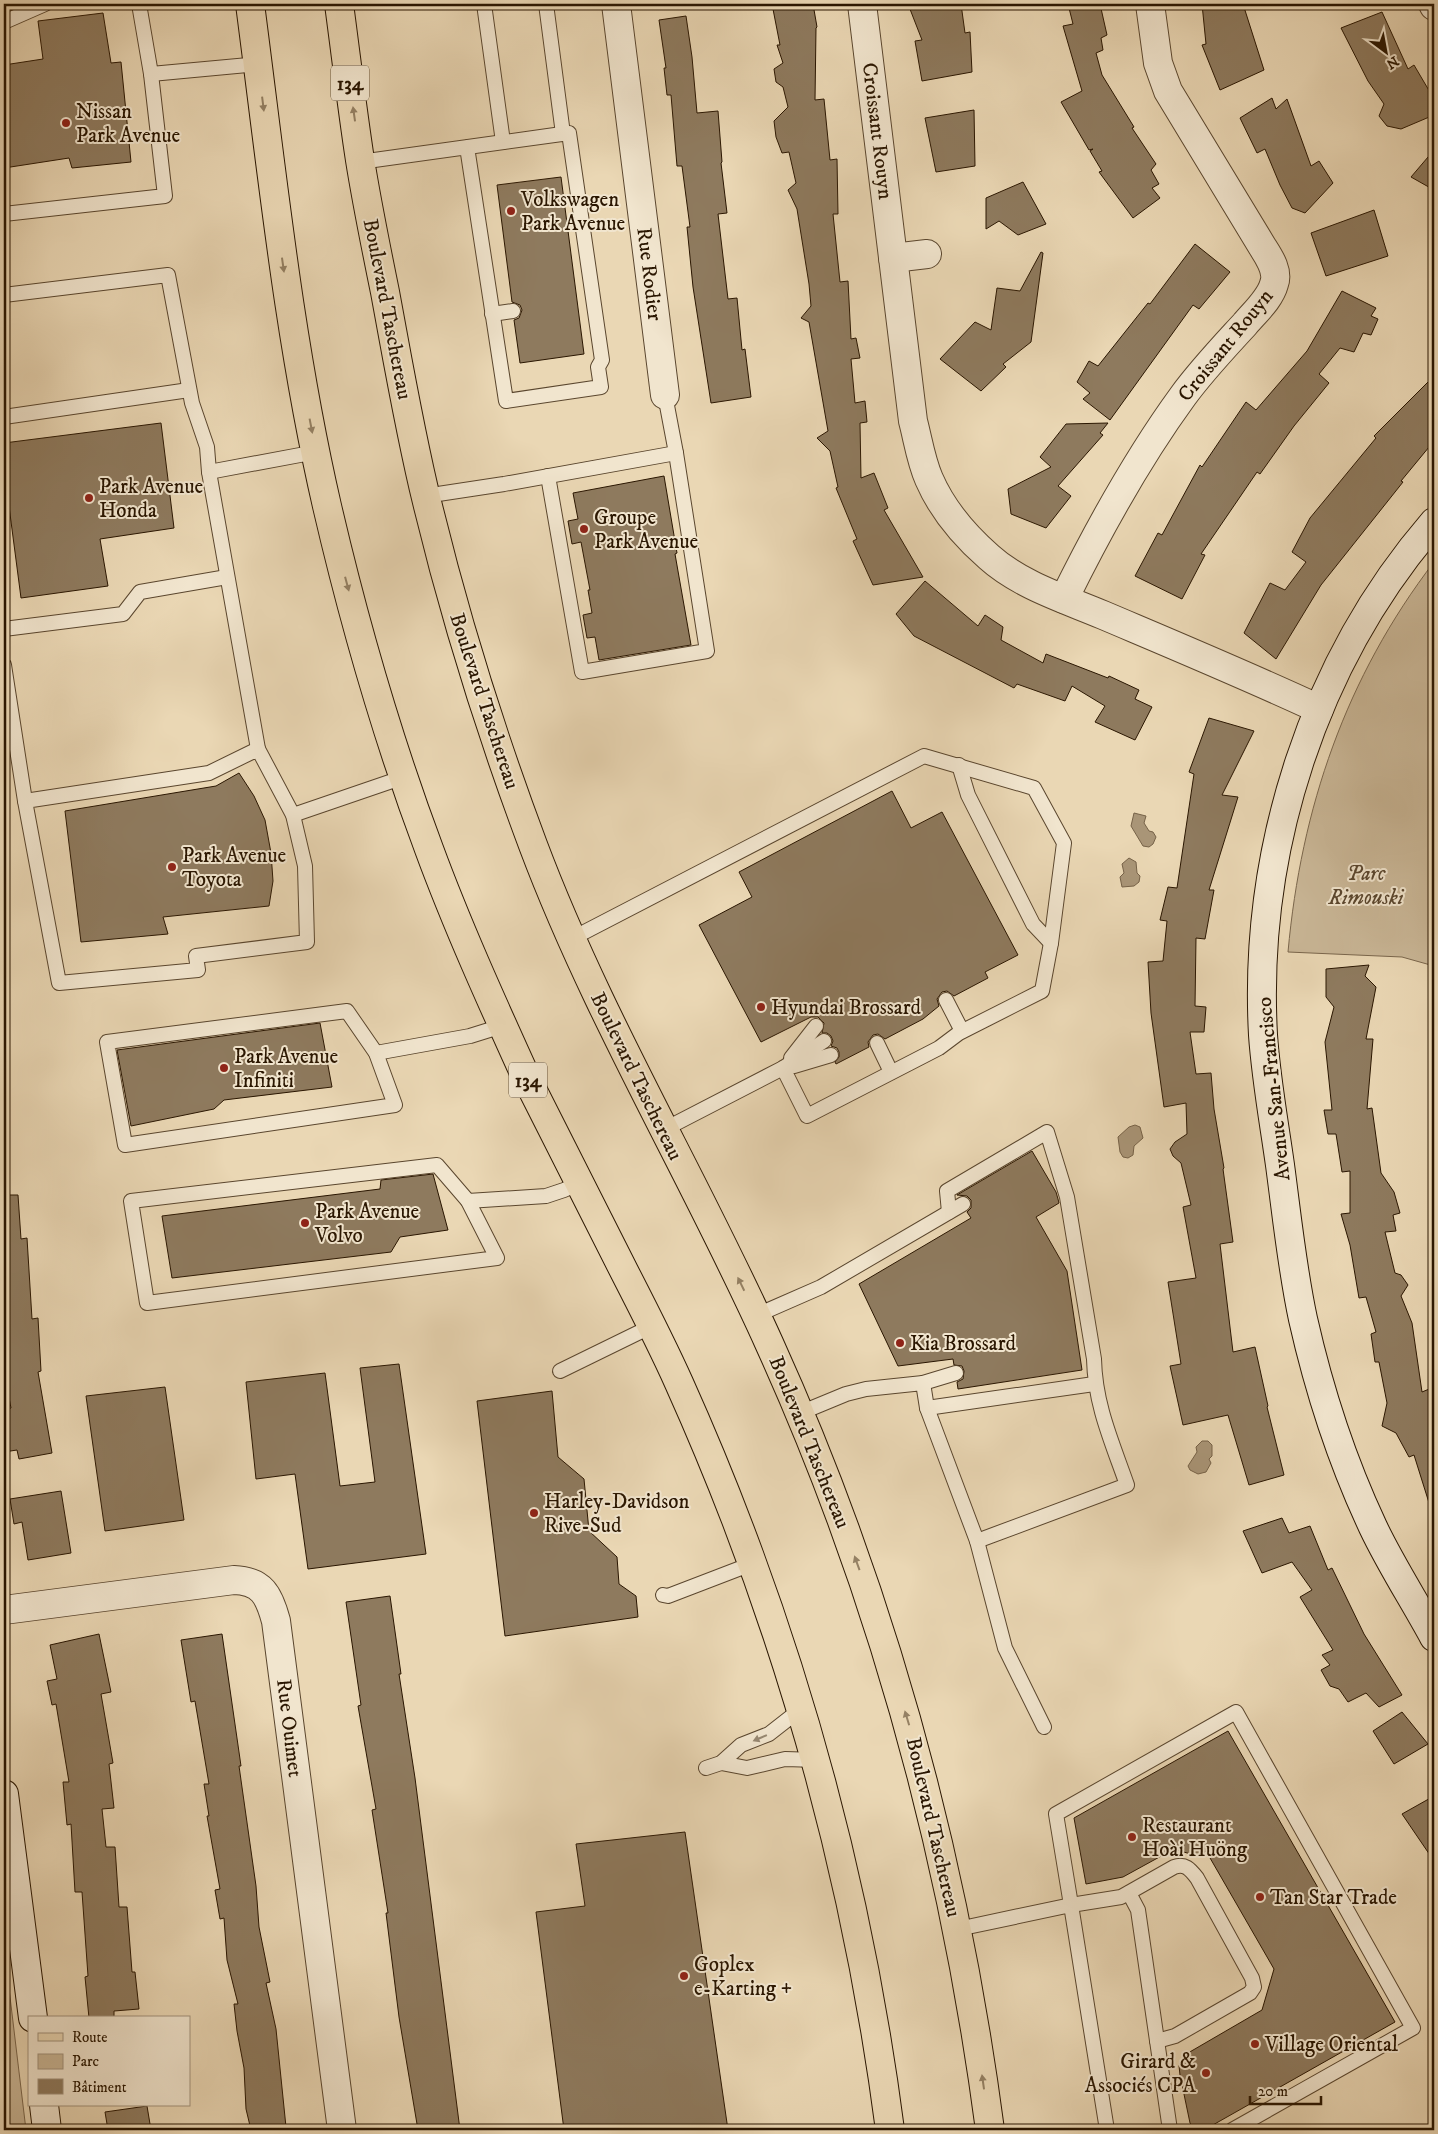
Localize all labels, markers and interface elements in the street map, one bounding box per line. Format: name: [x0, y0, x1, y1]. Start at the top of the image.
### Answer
north arrow: [1360, 28, 1410, 78]
text: N: [1382, 51, 1402, 73]
street label: Croissant Rouyn: [856, 61, 898, 201]
road number: 134: [331, 66, 369, 100]
one-way arrow: [259, 96, 267, 112]
place label: Nissan Park Avenue: [76, 99, 181, 149]
one-way arrow: [350, 105, 358, 121]
marker: Nissan Park Avenue: [60, 117, 72, 129]
place label: Volkswagen Park Avenue: [520, 187, 626, 237]
marker: Volkswagen Park Avenue: [505, 205, 517, 217]
street label: Boulevard Taschereau: [357, 217, 417, 402]
street label: Rue Rodier: [630, 226, 668, 322]
one-way arrow: [280, 258, 288, 274]
street label: Croissant Rouyn: [1172, 284, 1279, 407]
one-way arrow: [307, 418, 315, 434]
place label: Park Avenue Honda: [99, 474, 204, 524]
marker: Park Avenue Honda: [83, 492, 95, 504]
place label: Groupe Park Avenue: [594, 505, 699, 555]
marker: Groupe Park Avenue: [578, 523, 590, 535]
one-way arrow: [343, 576, 351, 591]
street label: Boulevard Taschereau: [443, 610, 525, 793]
place label: Park Avenue Toyota: [182, 843, 287, 893]
marker: Park Avenue Toyota: [166, 861, 178, 873]
park label: Parc Rimouski: [1328, 861, 1405, 911]
street label: Boulevard Taschereau: [584, 988, 688, 1165]
place label: Hyundai Brossard: [771, 995, 921, 1021]
street label: Avenue San-Francisco: [1251, 996, 1297, 1182]
marker: Hyundai Brossard: [755, 1001, 767, 1013]
place label: Park Avenue Infiniti: [234, 1044, 339, 1094]
marker: Park Avenue Infiniti: [218, 1062, 230, 1074]
road number: 134: [509, 1062, 547, 1098]
place label: Park Avenue Volvo: [314, 1199, 420, 1249]
marker: Park Avenue Volvo: [299, 1217, 311, 1229]
one-way arrow: [737, 1277, 745, 1291]
place label: Kia Brossard: [910, 1331, 1016, 1357]
marker: Kia Brossard: [894, 1337, 906, 1349]
street label: Boulevard Taschereau: [763, 1352, 856, 1532]
place label: Harley-Davidson Rive-Sud: [544, 1489, 690, 1539]
marker: Harley-Davidson Rive-Sud: [528, 1507, 540, 1519]
one-way arrow: [853, 1555, 861, 1570]
street label: Rue Ouimet: [270, 1677, 308, 1779]
one-way arrow: [903, 1710, 911, 1725]
one-way arrow: [752, 1735, 767, 1743]
street label: Boulevard Taschereau: [900, 1735, 966, 1920]
place label: Restaurant Hoài Huöng: [1142, 1813, 1248, 1863]
marker: Restaurant Hoài Huöng: [1126, 1831, 1138, 1843]
place label: Tan Star Trade: [1270, 1885, 1397, 1911]
marker: Tan Star Trade: [1254, 1891, 1266, 1903]
place label: Goplex e-Karting +: [694, 1952, 792, 2002]
marker: Goplex e-Karting +: [678, 1970, 690, 1982]
legend: [28, 2016, 190, 2106]
text: Route: [72, 2028, 107, 2047]
place label: Village Oriental: [1264, 2032, 1399, 2058]
marker: Village Oriental: [1249, 2038, 1261, 2050]
place label: Girard & Associés CPA: [1085, 2049, 1197, 2099]
text: Parc: [72, 2052, 100, 2071]
marker: Girard & Associés CPA: [1200, 2067, 1212, 2079]
one-way arrow: [979, 2074, 987, 2090]
scale bar: [1250, 2074, 1322, 2106]
text: Bâtiment: [72, 2078, 127, 2097]
text: 20 m: [1258, 2082, 1288, 2101]

